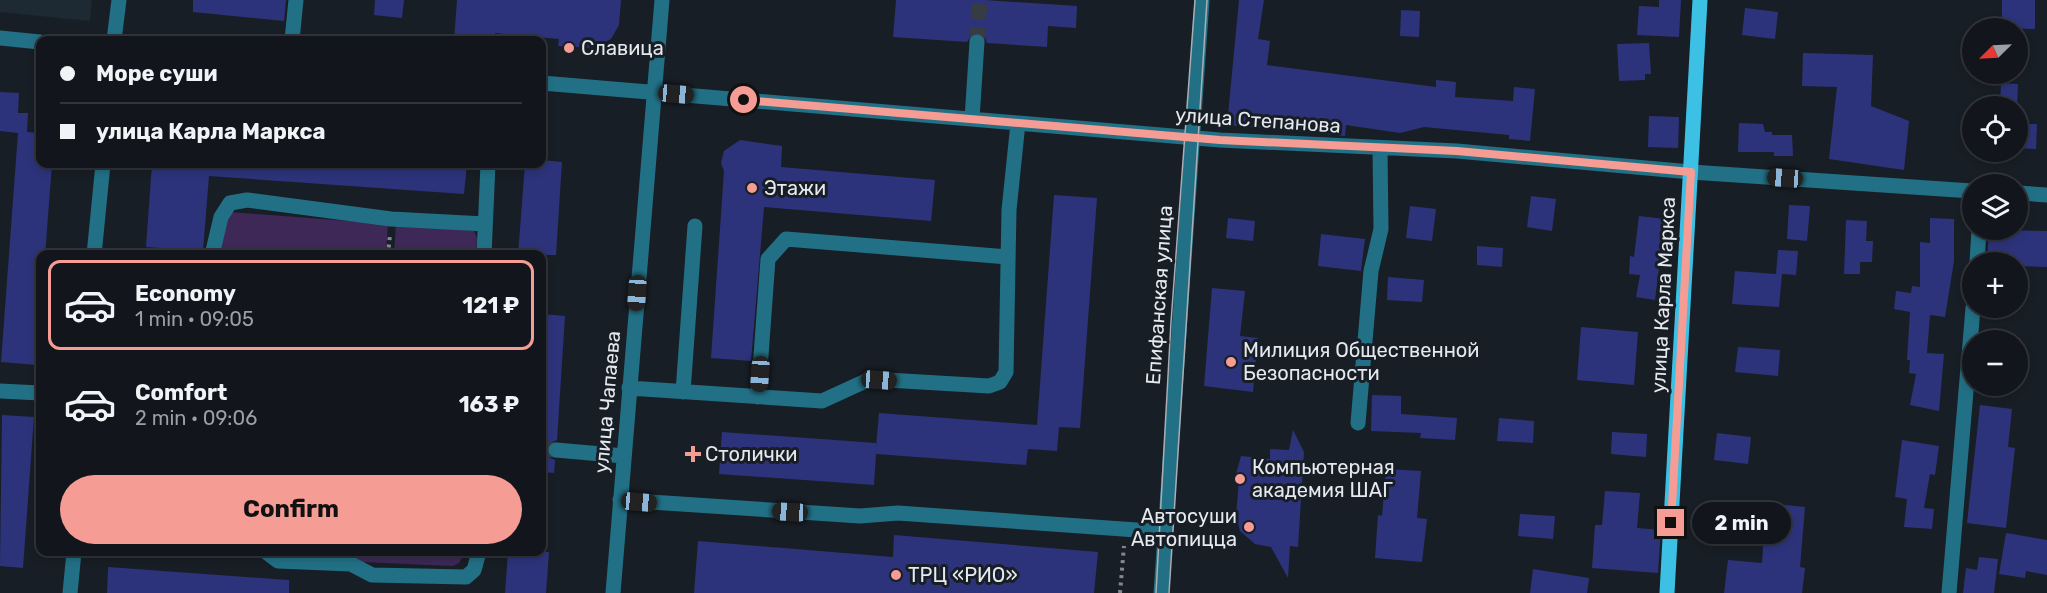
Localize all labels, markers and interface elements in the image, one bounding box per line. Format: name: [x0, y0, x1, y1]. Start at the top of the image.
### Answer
north arrow: [1962, 18, 2028, 84]
map controls: [1962, 18, 2028, 396]
place label: Славица: [581, 36, 664, 60]
marker: Славица: [562, 41, 576, 55]
text: Море суши: [96, 60, 218, 87]
car: [657, 83, 695, 105]
route start: [730, 86, 757, 113]
button: locate: [1962, 96, 2028, 162]
street label: улица Степанова: [1174, 102, 1342, 138]
text: улица Карла Маркса: [96, 118, 326, 145]
car: [1766, 168, 1804, 188]
button: layers: [1962, 174, 2028, 240]
place label: Этажи: [764, 176, 826, 200]
marker: Этажи: [745, 181, 759, 195]
street label: улица Карла Маркса: [1646, 196, 1680, 394]
street label: Епифанская улица: [1141, 204, 1177, 386]
button: +: [1962, 252, 2028, 318]
car: [627, 274, 647, 312]
icon: car: [63, 278, 117, 332]
text: Economy: [135, 280, 236, 307]
text: 121 ₽: [462, 292, 519, 319]
text: 1 min · 09:05: [135, 307, 254, 331]
street label: улица Чапаева: [589, 330, 625, 474]
button: −: [1962, 330, 2028, 396]
place label: Милиция Общественной Безопасности: [1243, 338, 1480, 385]
car: [750, 355, 770, 393]
marker: Милиция Общественной Безопасности: [1224, 355, 1238, 369]
car: [860, 370, 898, 390]
icon: car: [63, 377, 117, 431]
text: Comfort: [135, 379, 227, 406]
text: 163 ₽: [459, 391, 519, 418]
text: 2 min · 09:06: [135, 406, 257, 430]
place label: Столички: [705, 442, 798, 466]
marker: Столички: [686, 447, 700, 461]
place label: Компьютерная академия ШАГ: [1252, 455, 1395, 502]
marker: Компьютерная академия ШАГ: [1233, 472, 1247, 486]
button: Confirm: [60, 475, 522, 544]
car: [620, 491, 658, 513]
car: [772, 502, 808, 522]
callout: 2 min: [1692, 502, 1791, 544]
place label: Автосуши Автопицца: [1131, 504, 1237, 551]
route end: [1657, 509, 1684, 536]
text: 2 min: [1714, 511, 1769, 535]
marker: Автосуши Автопицца: [1242, 520, 1256, 534]
place label: ТРЦ «РИО»: [908, 563, 1018, 587]
marker: ТРЦ «РИО»: [889, 568, 903, 582]

